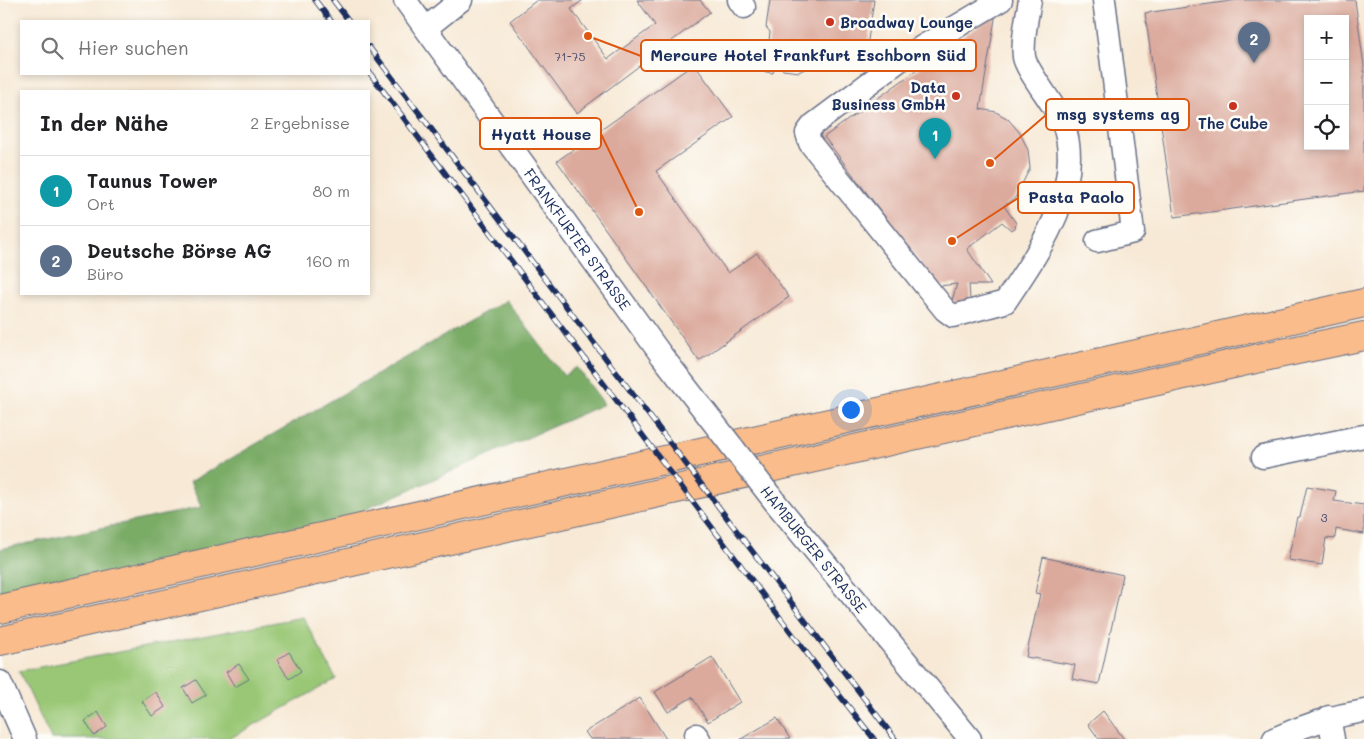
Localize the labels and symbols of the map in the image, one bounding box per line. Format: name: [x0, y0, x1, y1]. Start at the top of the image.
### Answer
place label: Broadway Lounge: [840, 12, 973, 32]
marker: Broadway Lounge: [824, 16, 836, 28]
pin: 2: [1238, 22, 1270, 63]
callout: Mercure Hotel Frankfurt Eschborn Süd: [641, 40, 976, 71]
text: Mercure Hotel Frankfurt Eschborn Süd: [650, 44, 966, 65]
house number: 71-75: [555, 48, 585, 64]
place label: Data Business GmbH: [832, 77, 946, 114]
marker: Data Business GmbH: [950, 90, 962, 102]
callout: msg systems ag: [1046, 99, 1189, 130]
marker: The Cube: [1227, 100, 1239, 112]
text: msg systems ag: [1056, 103, 1180, 124]
place label: The Cube: [1198, 113, 1268, 133]
callout: Hyatt House: [480, 118, 601, 149]
pin: 1: [919, 118, 951, 159]
text: Hyatt House: [491, 123, 591, 144]
street label: FRANKFURTER STRASSE: [520, 164, 636, 314]
callout: Pasta Paolo: [1018, 182, 1134, 213]
text: Pasta Paolo: [1028, 186, 1124, 207]
your location: [838, 397, 864, 423]
street label: HAMBURGER STRASSE: [756, 481, 872, 617]
house number: 3: [1320, 509, 1328, 525]

